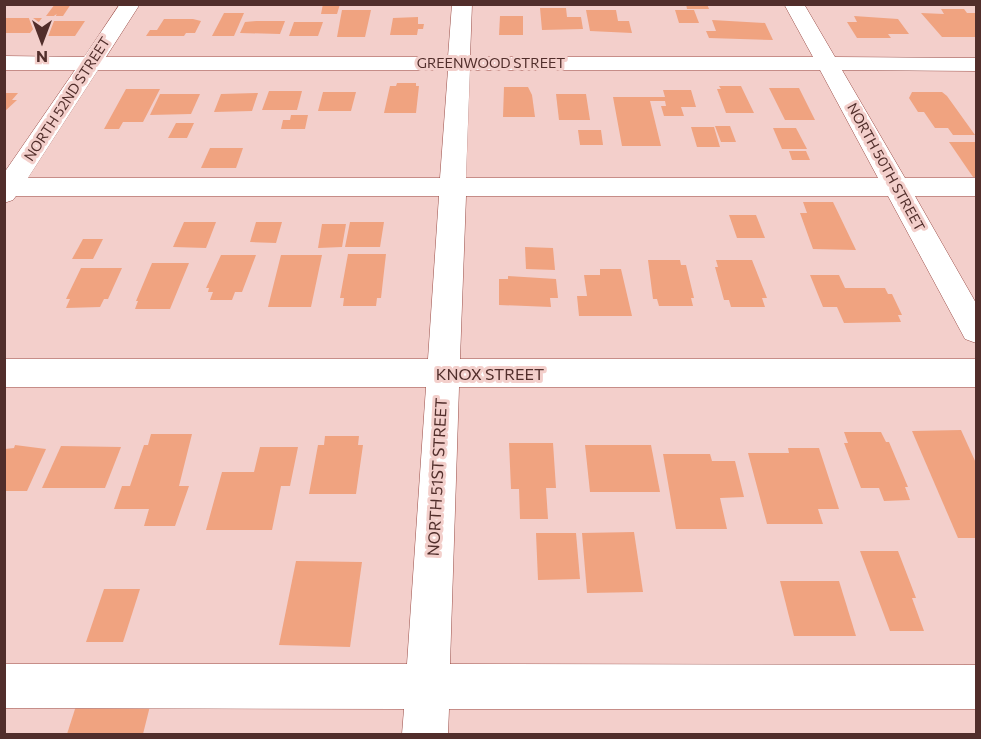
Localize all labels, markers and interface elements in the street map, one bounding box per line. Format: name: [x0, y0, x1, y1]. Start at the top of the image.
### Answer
north arrow: [12, 12, 72, 72]
street label: NORTH 52ND STREET: [21, 34, 113, 164]
street label: GREENWOOD STREET: [417, 54, 565, 71]
street label: NORTH 50TH STREET: [844, 100, 929, 234]
street label: KNOX STREET: [436, 364, 544, 383]
street label: NORTH 51ST STREET: [423, 397, 450, 557]

